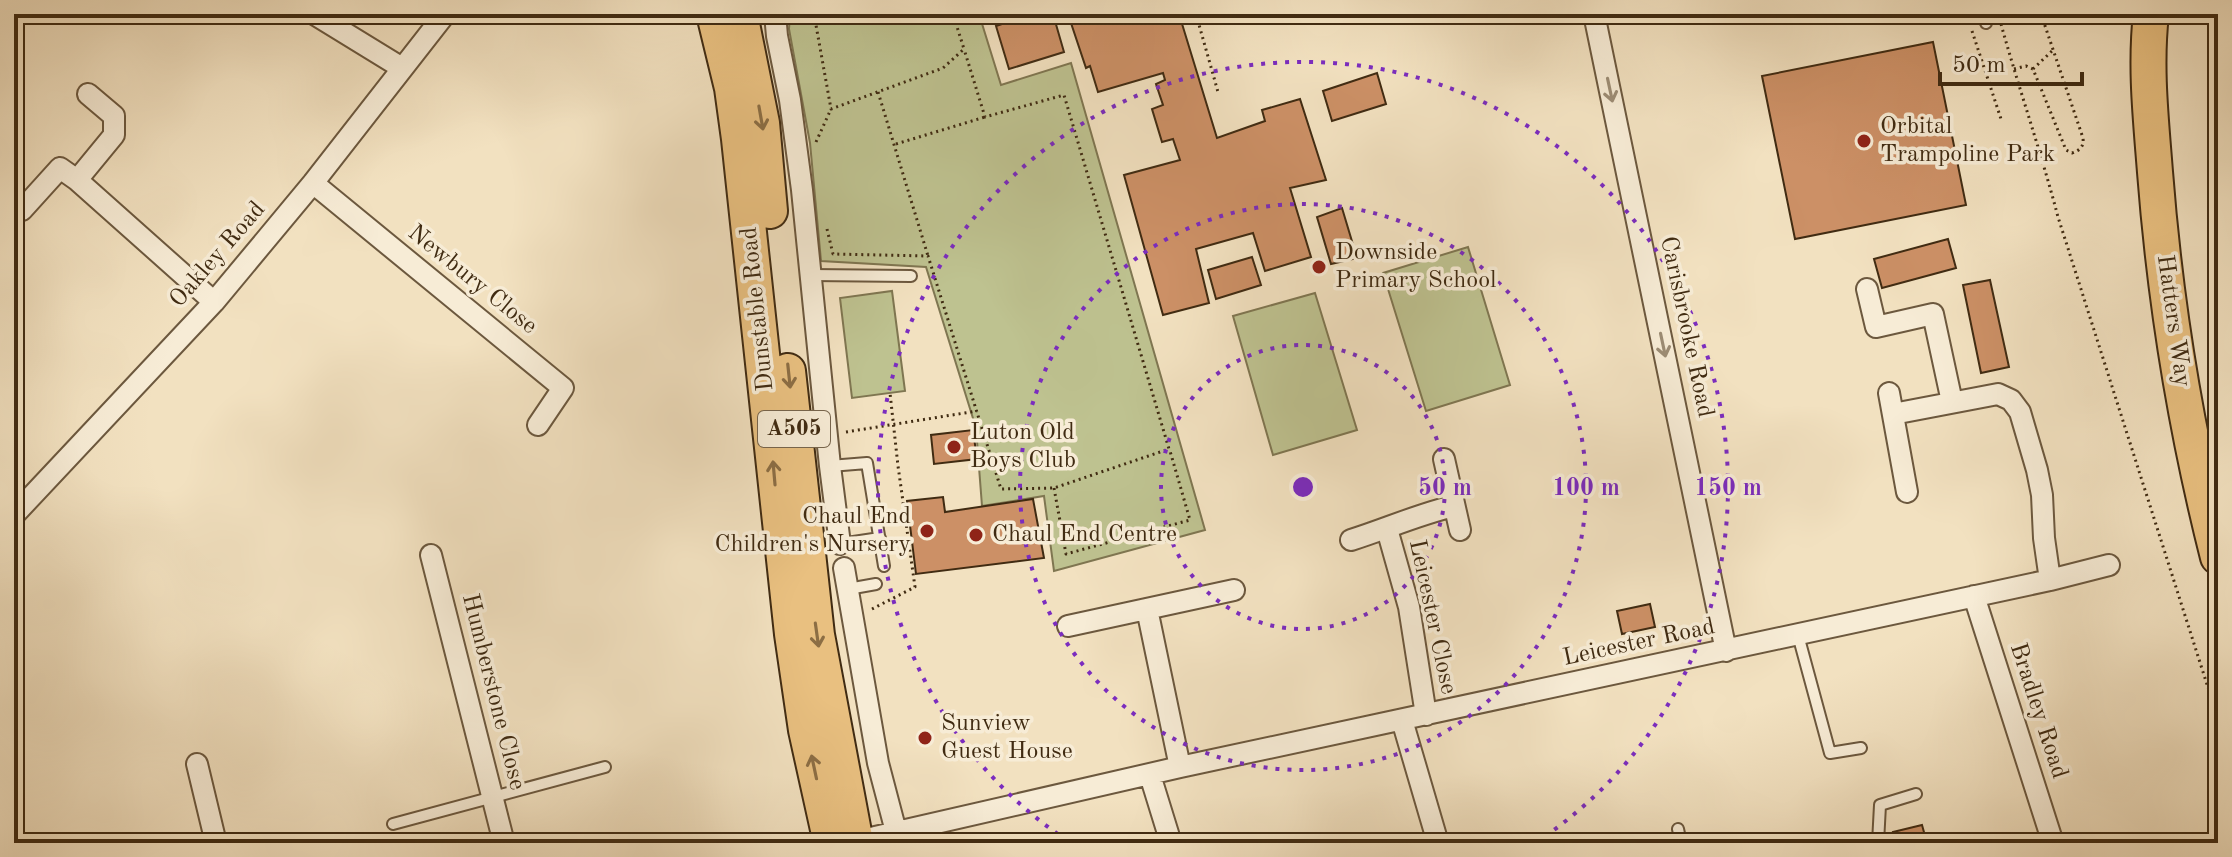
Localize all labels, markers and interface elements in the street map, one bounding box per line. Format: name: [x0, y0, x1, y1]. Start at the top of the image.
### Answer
scale bar: [1940, 36, 2082, 86]
text: 50 m: [1952, 54, 2006, 78]
one-way arrow: [1603, 77, 1618, 103]
one-way arrow: [754, 105, 769, 130]
place label: Orbital Trampoline Park: [1880, 115, 2055, 167]
marker: Orbital Trampoline Park: [1855, 132, 1873, 150]
street label: Oakley Road: [166, 197, 270, 313]
street label: Newbury Close: [403, 221, 541, 339]
street label: Dunstable Road: [737, 226, 779, 392]
street label: Carisbrooke Road: [1655, 234, 1717, 420]
place label: Downside Primary School: [1335, 241, 1497, 293]
street label: Hatters Way: [2152, 253, 2194, 389]
marker: Downside Primary School: [1310, 258, 1328, 276]
one-way arrow: [1656, 332, 1671, 357]
one-way arrow: [781, 362, 796, 389]
road number: A505: [758, 411, 830, 447]
place label: Luton Old Boys Club: [970, 421, 1076, 473]
marker: Luton Old Boys Club: [945, 438, 963, 456]
one-way arrow: [766, 460, 781, 487]
centre of rings: [1289, 473, 1317, 501]
text: 50 m: [1418, 476, 1472, 501]
text: 150 m: [1694, 476, 1762, 501]
text: 100 m: [1552, 477, 1620, 501]
place label: Chaul End Children's Nursery: [714, 505, 911, 557]
marker: Chaul End Children's Nursery: [918, 522, 936, 540]
place label: Chaul End Centre: [992, 523, 1177, 547]
marker: Chaul End Centre: [967, 526, 985, 544]
street label: Leicester Close: [1404, 537, 1460, 697]
street label: Humberstone Close: [457, 591, 529, 793]
street label: Leicester Road: [1561, 615, 1717, 671]
one-way arrow: [810, 622, 825, 647]
street label: Bradley Road: [2005, 640, 2071, 782]
place label: Sunview Guest House: [941, 712, 1073, 764]
marker: Sunview Guest House: [916, 729, 934, 747]
one-way arrow: [805, 755, 820, 780]

